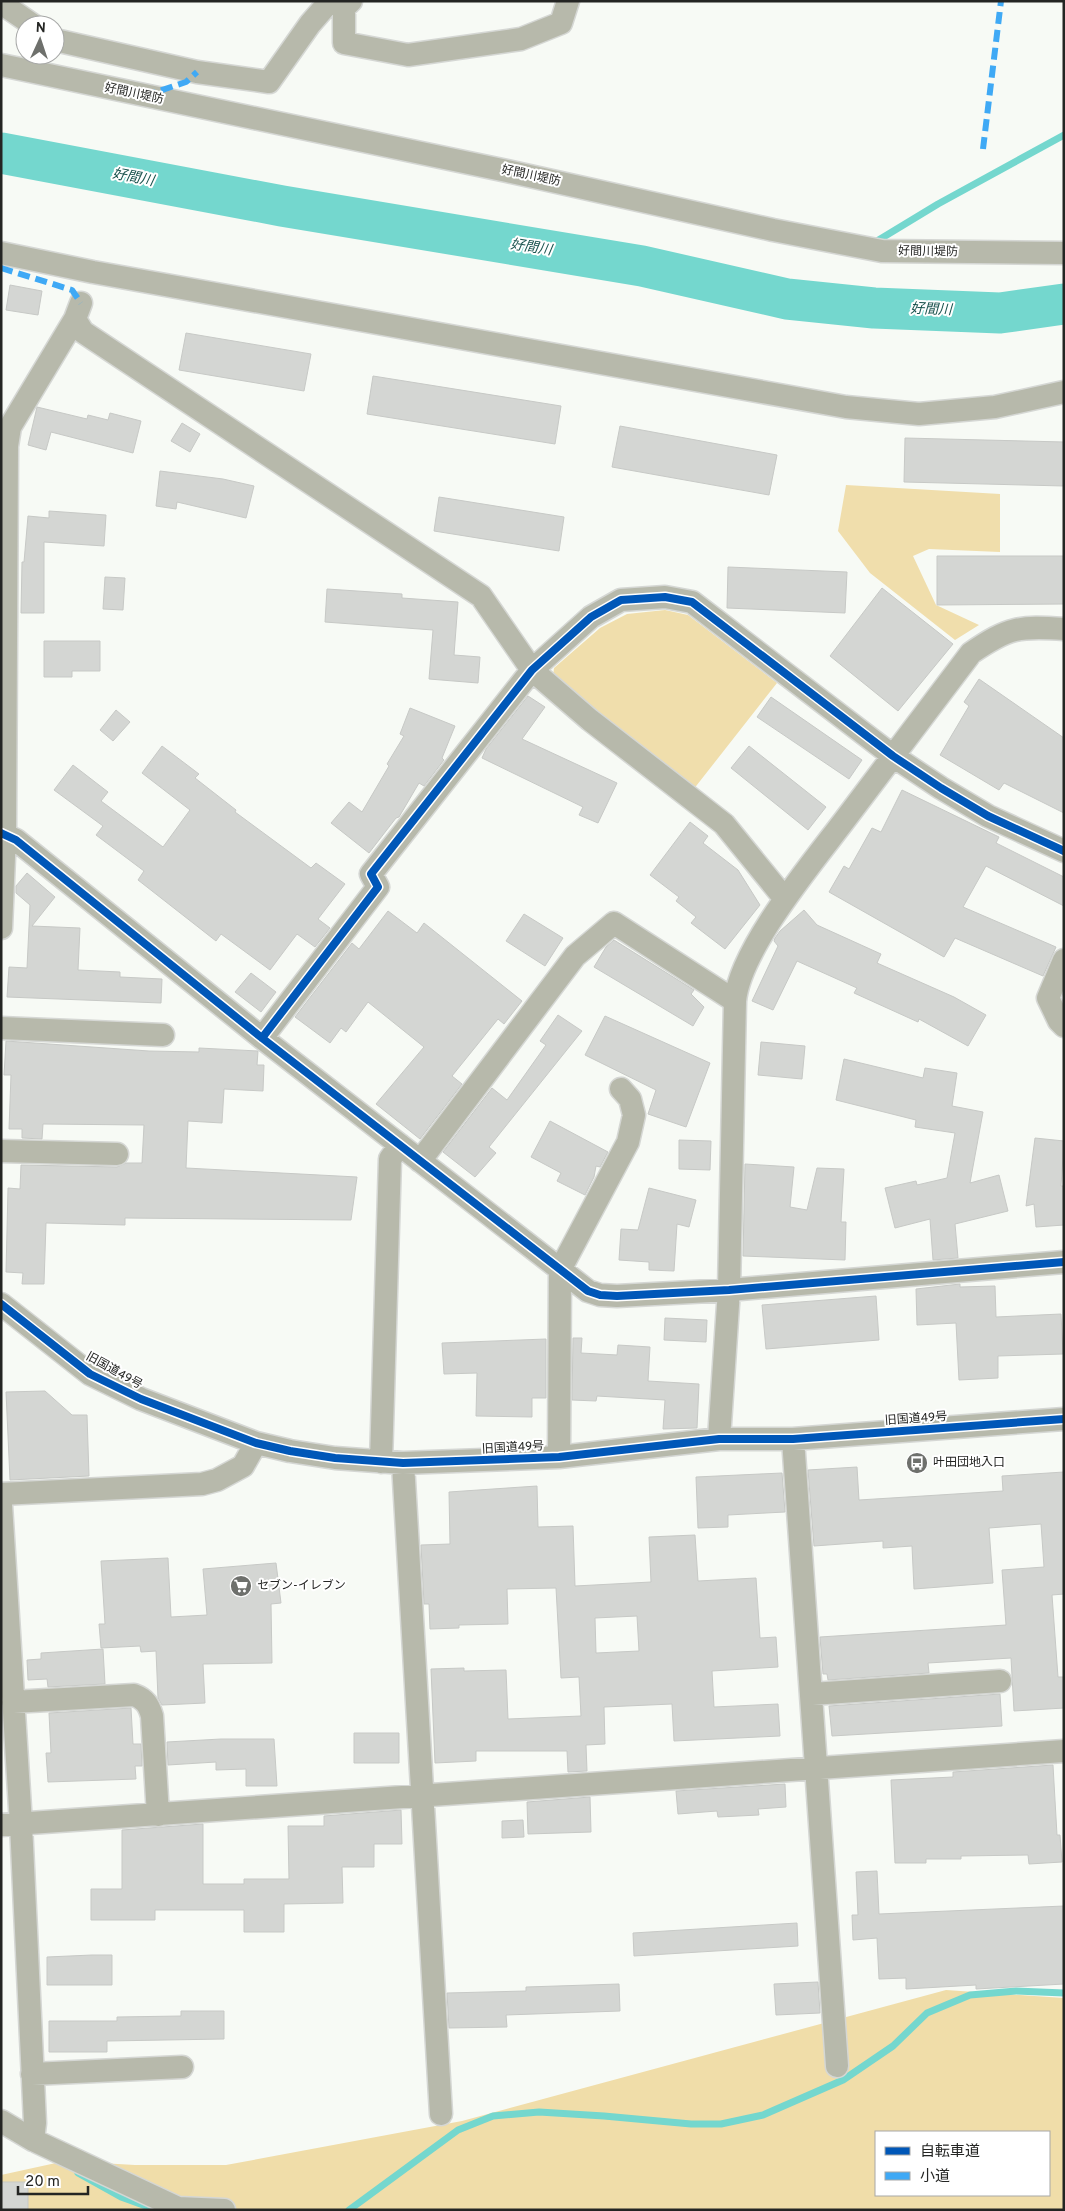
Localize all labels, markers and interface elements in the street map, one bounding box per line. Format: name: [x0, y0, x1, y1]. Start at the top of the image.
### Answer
north arrow: [15, 15, 65, 65]
text: N: [35, 20, 46, 37]
street label: 好間川堤防: [103, 80, 165, 108]
street label: 好間川堤防: [500, 162, 562, 190]
water label: 好間川: [111, 166, 157, 191]
water label: 好間川: [509, 236, 555, 260]
street label: 好間川堤防: [898, 243, 958, 261]
water label: 好間川: [910, 301, 954, 319]
street label: 旧国道49号: [83, 1349, 145, 1393]
street label: 旧国道49号: [884, 1409, 948, 1429]
street label: 旧国道49号: [481, 1438, 545, 1458]
bus stop icon: 叶田団地入口: [905, 1451, 929, 1475]
place label: 叶田団地入口: [933, 1455, 1005, 1471]
supermarket icon: セブン-イレブン: [229, 1574, 253, 1598]
place label: セブン-イレブン: [257, 1578, 346, 1594]
legend: [875, 2131, 1050, 2196]
text: 自転車道: [920, 2143, 980, 2162]
scale bar: [18, 2164, 88, 2196]
text: 小道: [920, 2168, 950, 2187]
text: 20 m: [25, 2173, 60, 2192]

